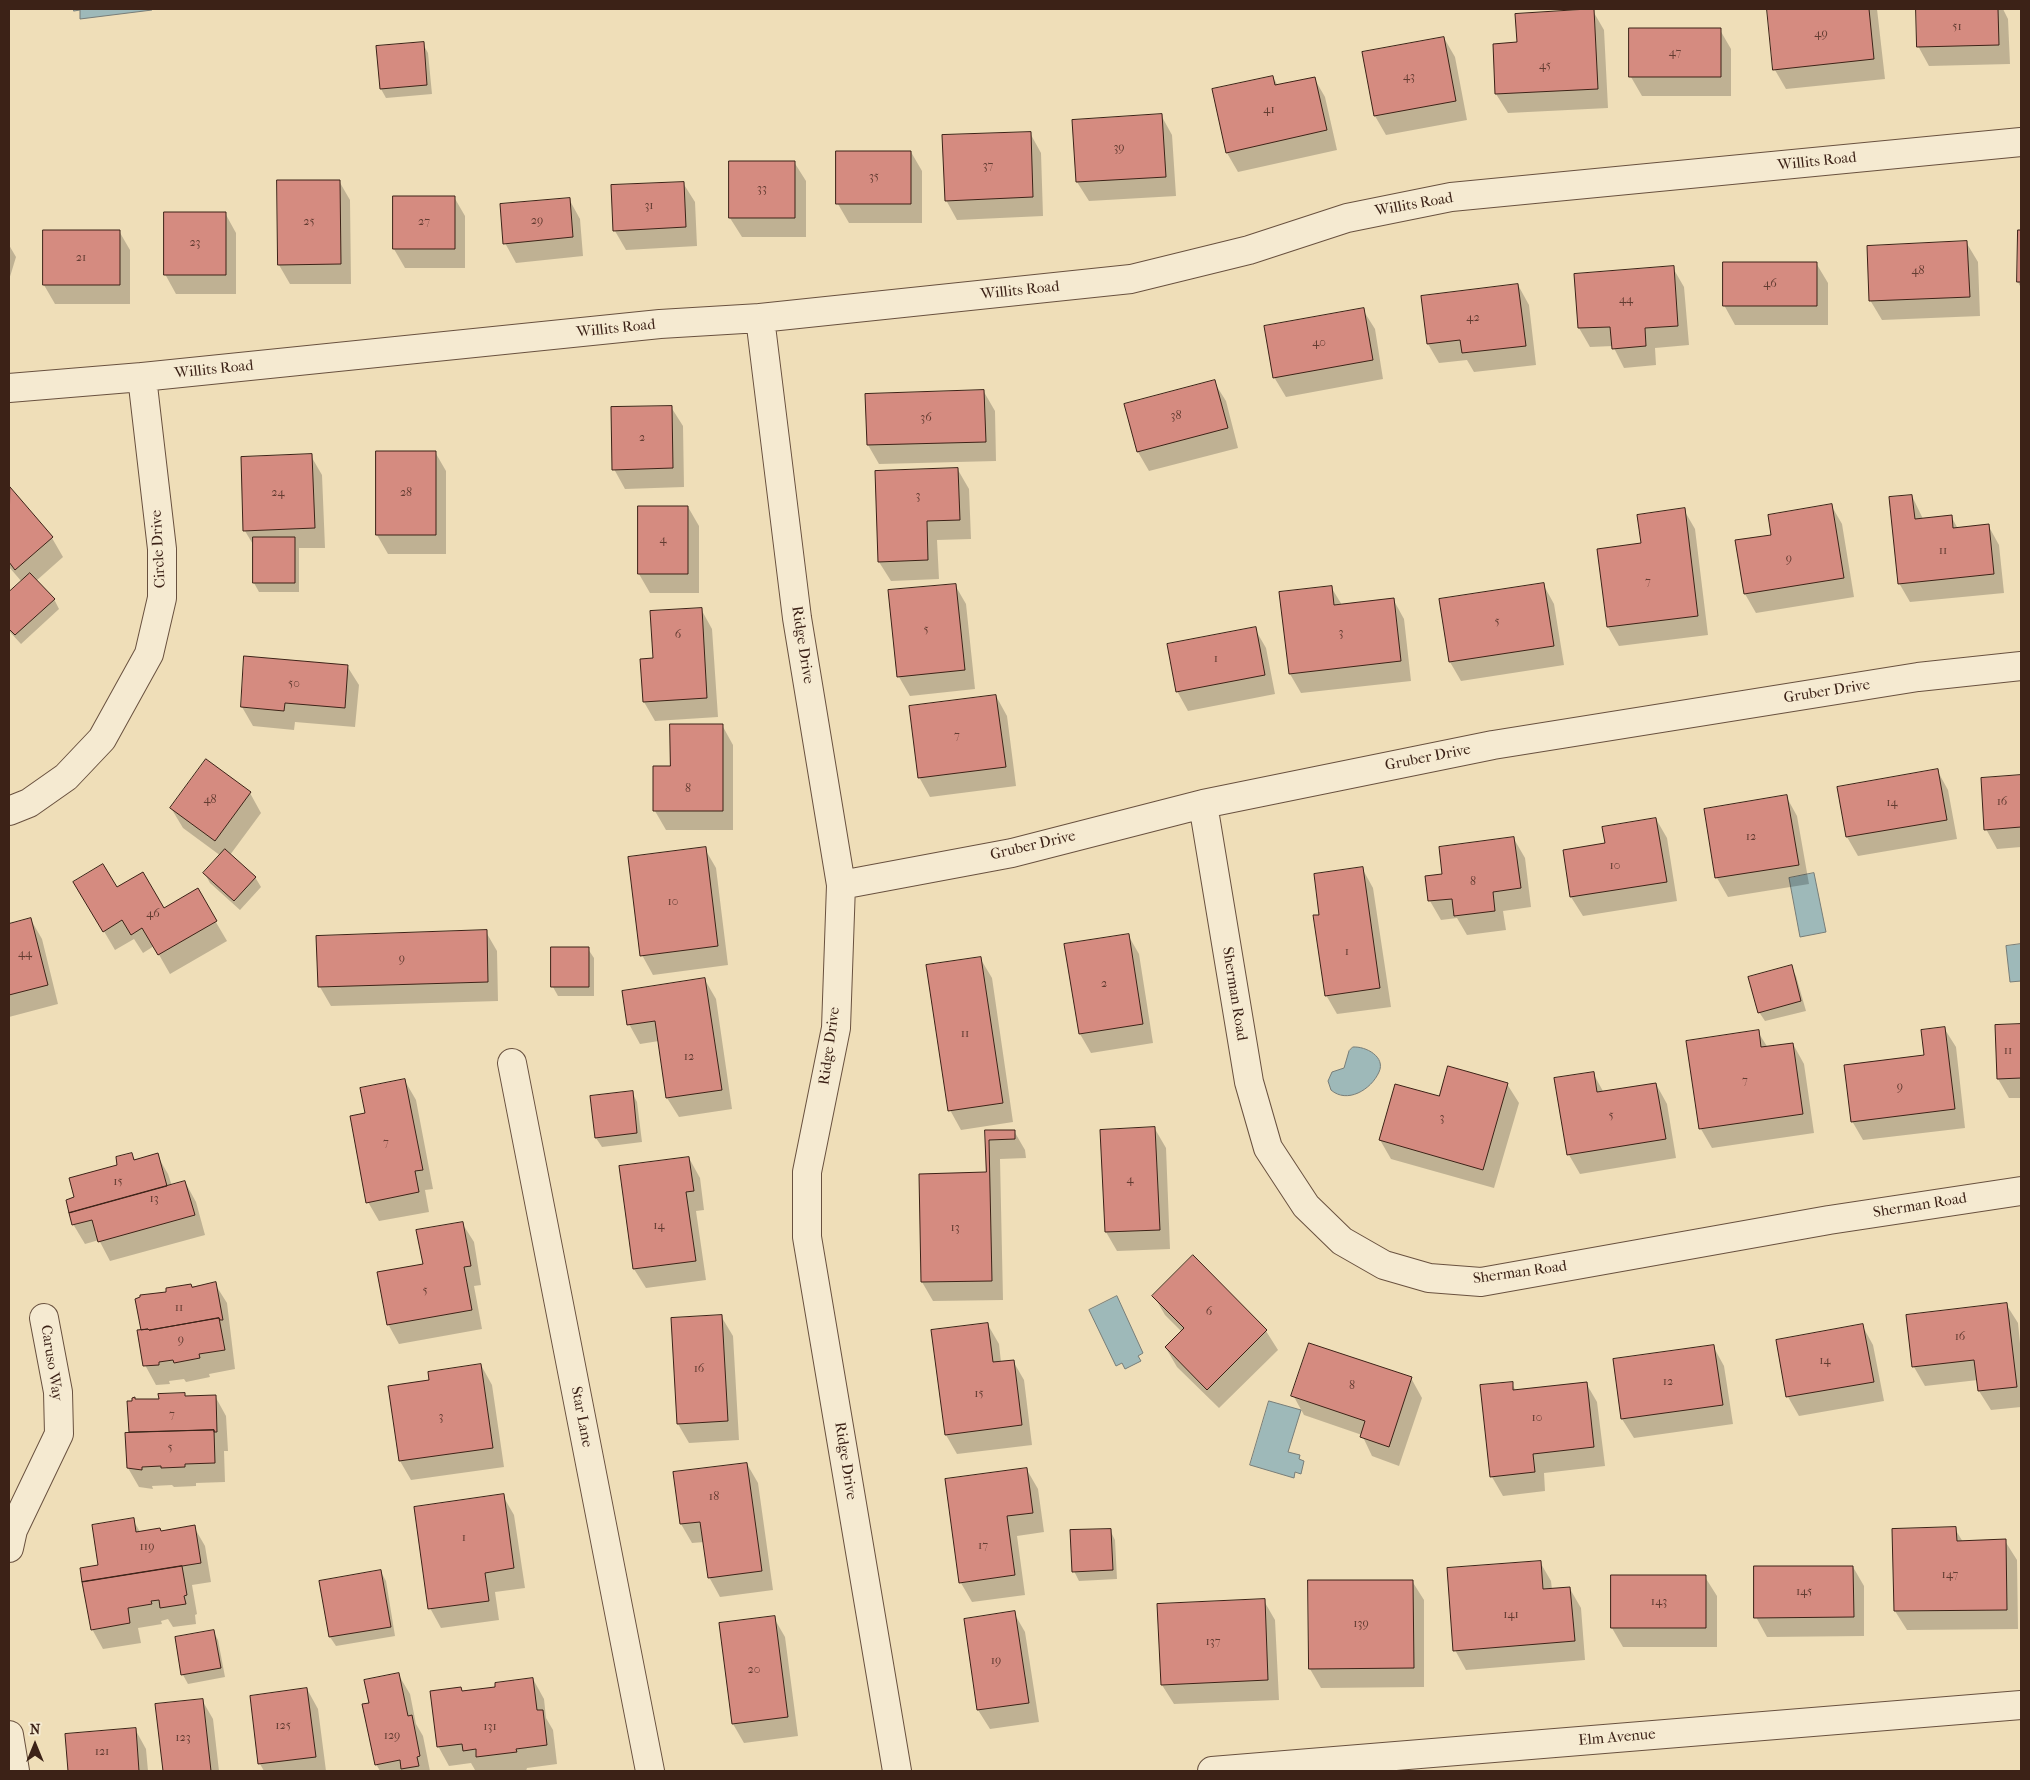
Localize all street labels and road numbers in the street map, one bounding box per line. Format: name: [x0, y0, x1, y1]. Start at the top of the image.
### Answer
street label: Willits Road: [1777, 149, 1857, 175]
street label: Willits Road: [1373, 189, 1455, 221]
street label: Willits Road: [980, 278, 1060, 304]
street label: Willits Road: [576, 316, 656, 342]
street label: Willits Road: [174, 357, 254, 383]
street label: Circle Drive: [148, 509, 170, 589]
street label: Ridge Drive: [787, 605, 817, 685]
street label: Gruber Drive: [1783, 676, 1871, 708]
street label: Gruber Drive: [1384, 741, 1472, 775]
street label: Gruber Drive: [989, 827, 1077, 865]
street label: Sherman Road: [1218, 946, 1250, 1042]
street label: Ridge Drive: [816, 1006, 844, 1086]
street label: Sherman Road: [1872, 1190, 1968, 1222]
street label: Sherman Road: [1472, 1258, 1568, 1288]
street label: Caruso Way: [36, 1324, 66, 1402]
street label: Star Lane: [566, 1385, 596, 1449]
street label: Ridge Drive: [830, 1421, 860, 1501]
street label: Elm Avenue: [1578, 1726, 1656, 1750]

